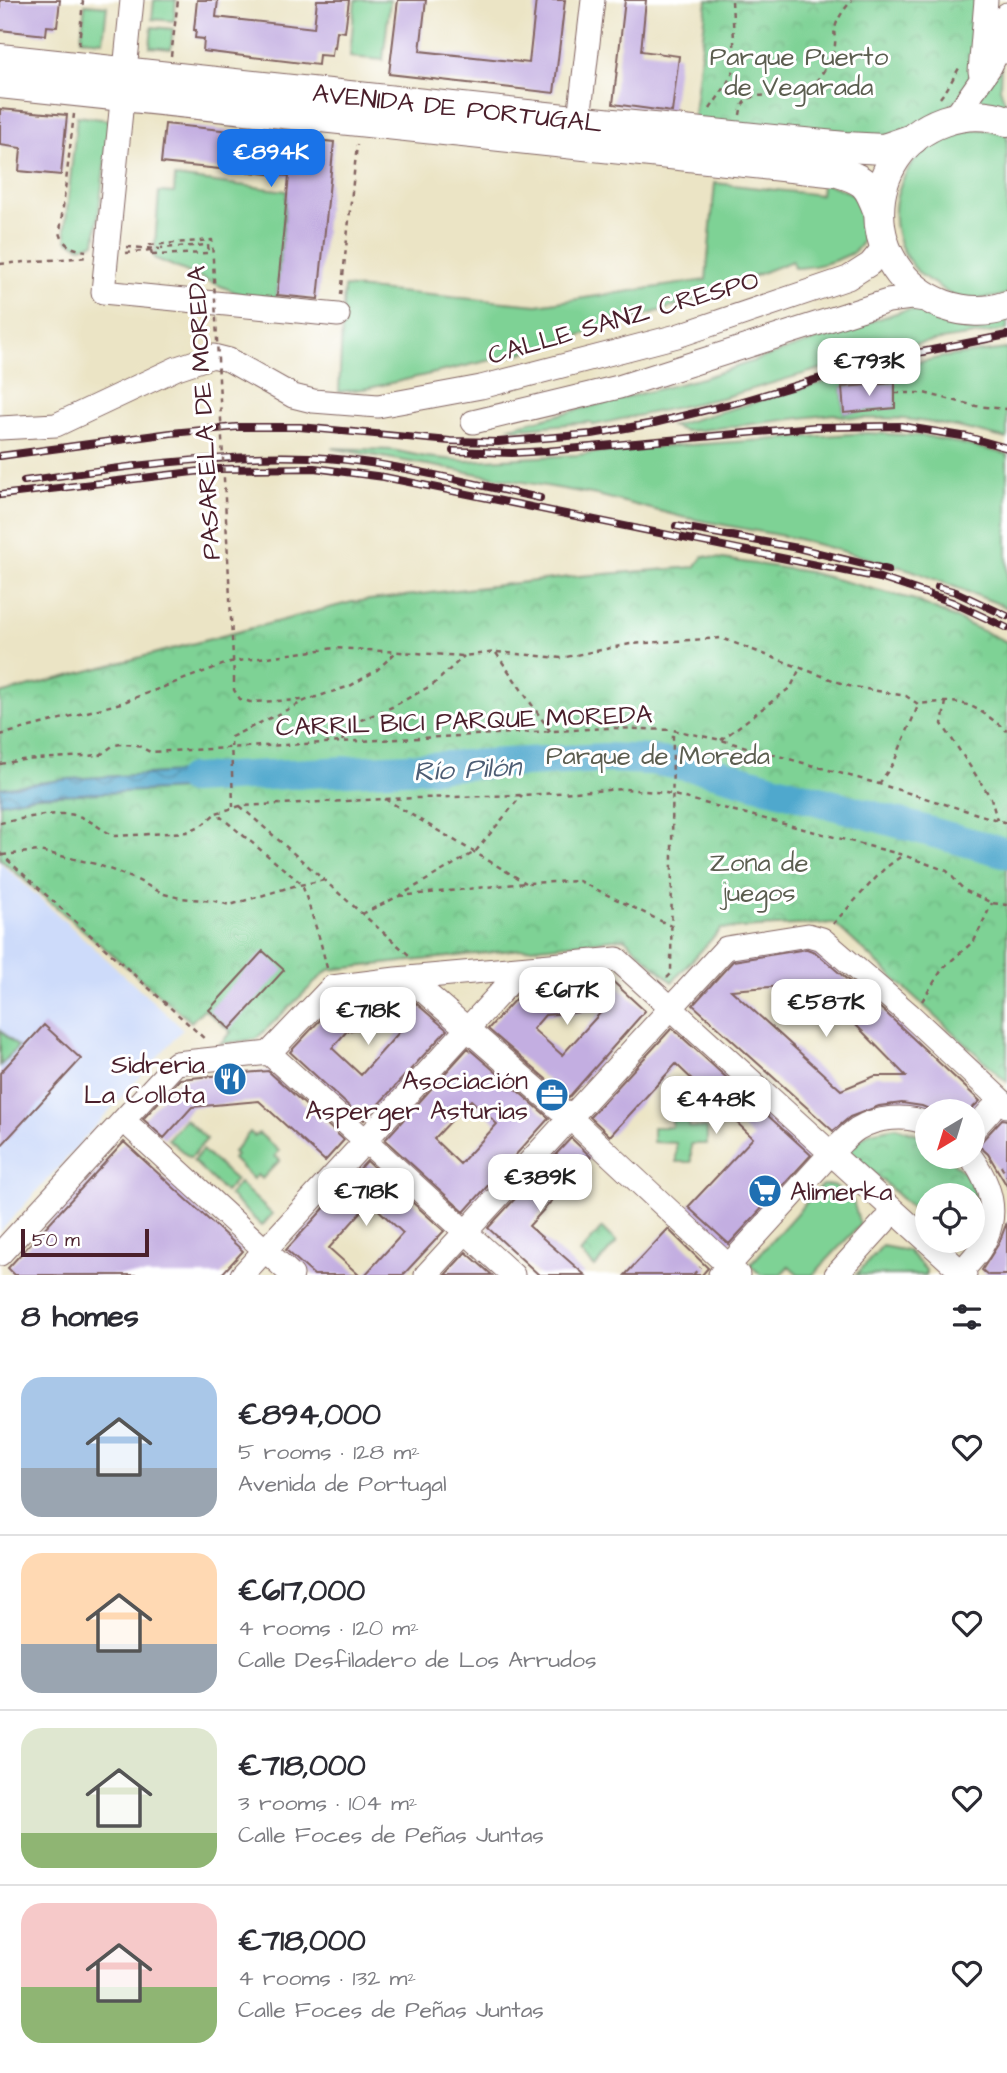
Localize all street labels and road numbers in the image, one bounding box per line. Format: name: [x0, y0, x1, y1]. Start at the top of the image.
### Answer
street label: AVENIDA DE PORTUGAL: [311, 75, 604, 142]
street label: CALLE SANZ CRESPO: [484, 262, 763, 374]
street label: PASARELA DE MOREDA: [178, 265, 230, 561]
street label: CARRIL BICI PARQUE MOREDA: [275, 696, 653, 746]

